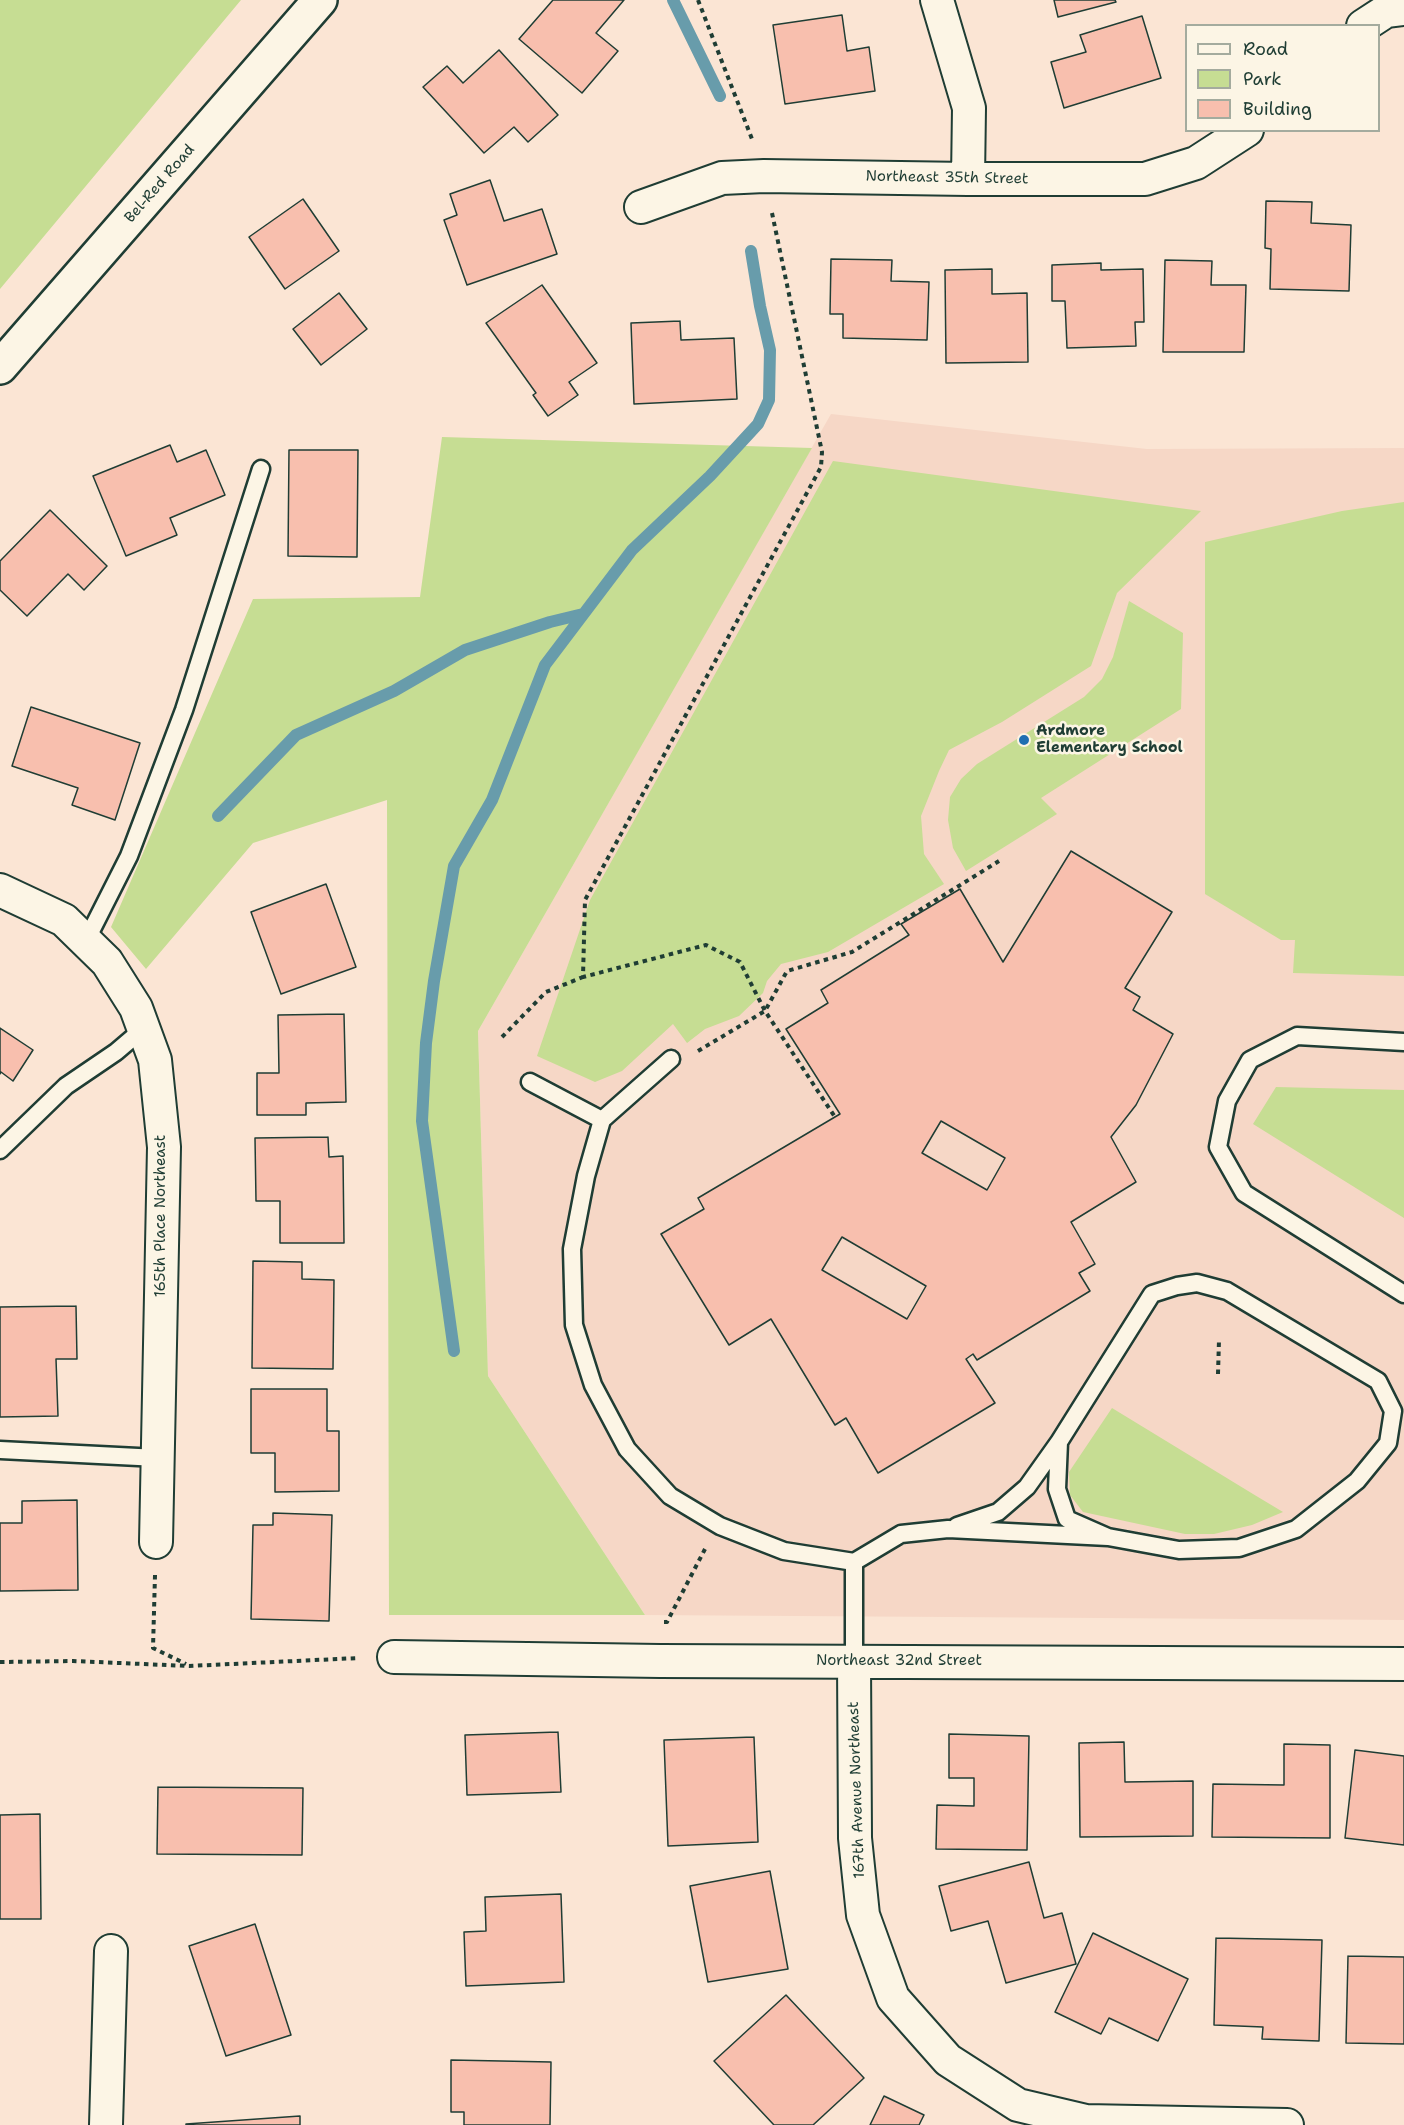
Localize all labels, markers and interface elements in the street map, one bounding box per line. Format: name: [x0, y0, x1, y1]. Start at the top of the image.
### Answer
legend: [1185, 24, 1380, 132]
text: Road: [1243, 37, 1288, 61]
text: Park: [1243, 67, 1282, 91]
text: Building: [1243, 97, 1312, 121]
street label: Bel-Red Road: [121, 141, 199, 227]
street label: Northeast 35th Street: [865, 168, 1029, 188]
place label: Ardmore Elementary School: [1036, 722, 1183, 757]
marker: Ardmore Elementary School: [1017, 733, 1031, 747]
street label: 165th Place Northeast: [152, 1135, 170, 1297]
street label: Northeast 32nd Street: [816, 1652, 982, 1670]
street label: 167th Avenue Northeast: [845, 1701, 869, 1879]

